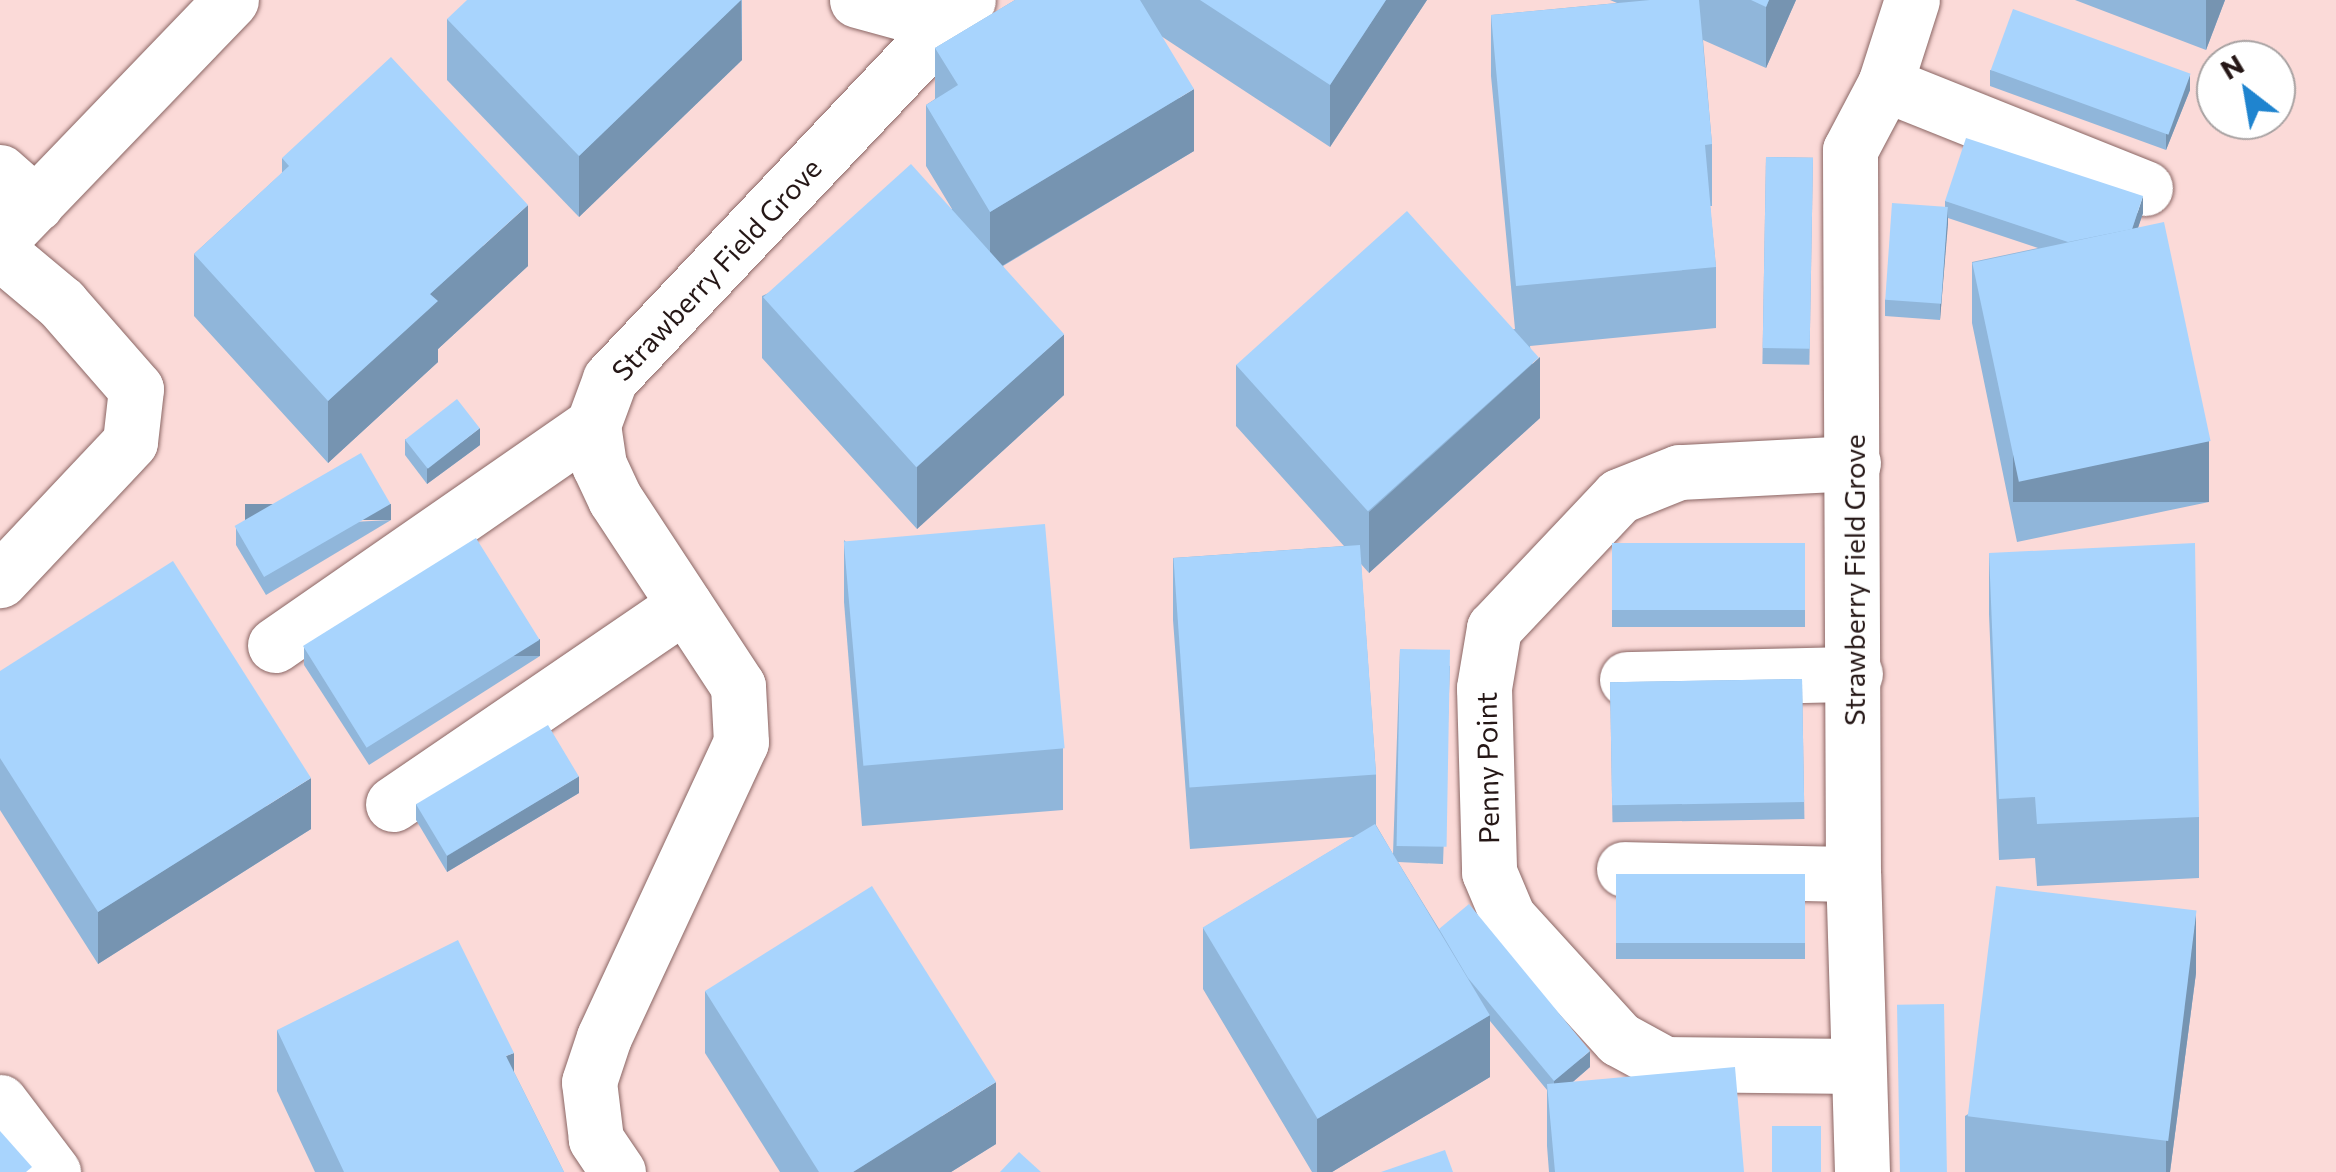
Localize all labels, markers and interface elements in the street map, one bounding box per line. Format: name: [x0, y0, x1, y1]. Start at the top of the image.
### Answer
north arrow: [2196, 40, 2296, 140]
text: N: [2214, 46, 2249, 86]
street label: Strawberry Field Grove: [604, 151, 828, 387]
street label: Strawberry Field Grove: [1837, 434, 1871, 726]
street label: Penny Point: [1469, 692, 1505, 844]

